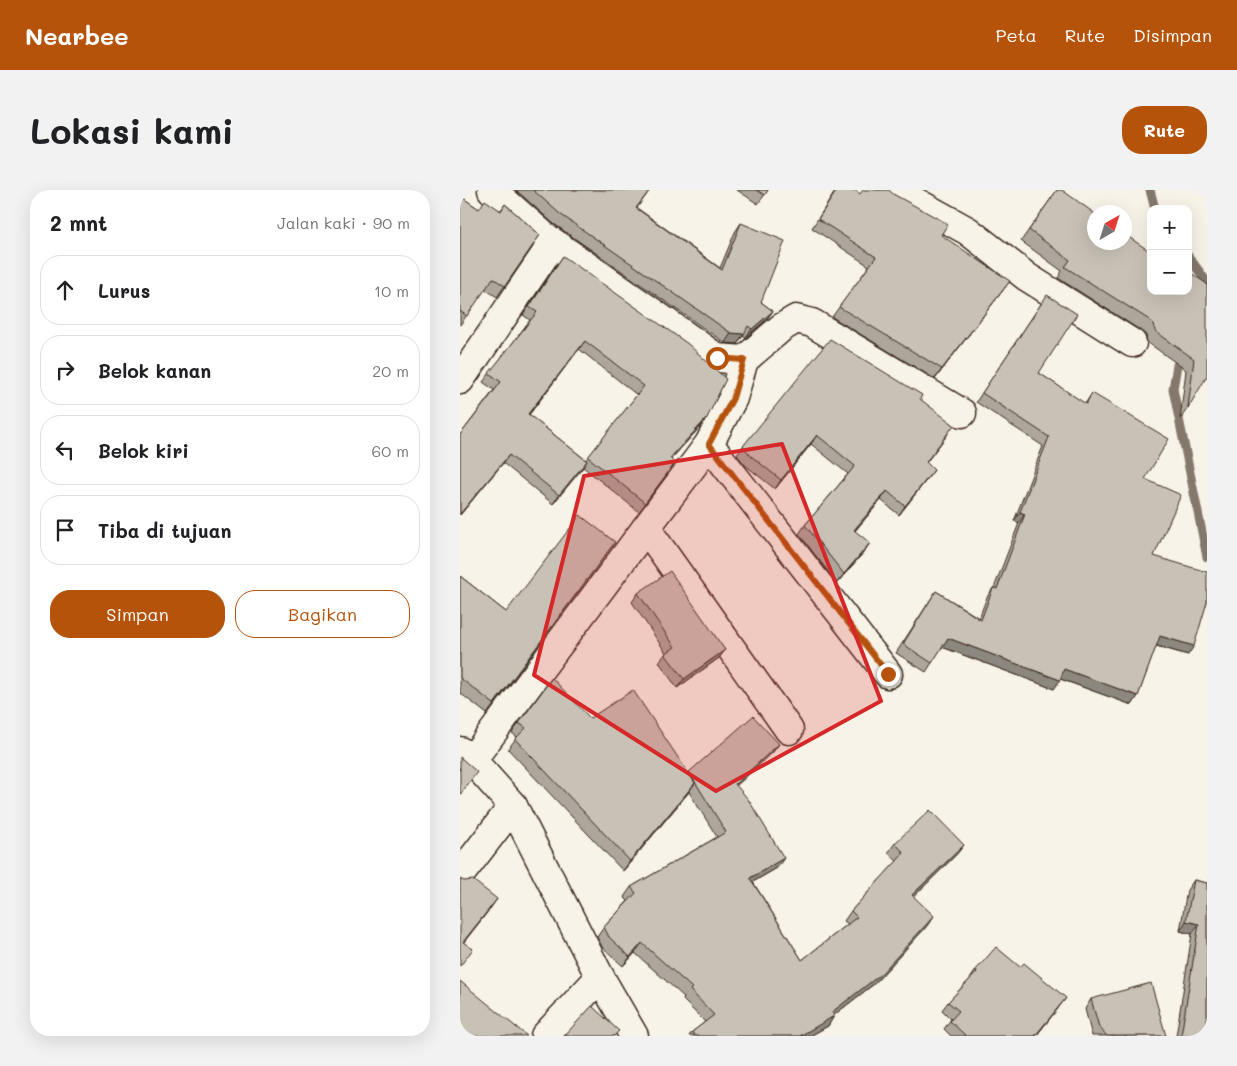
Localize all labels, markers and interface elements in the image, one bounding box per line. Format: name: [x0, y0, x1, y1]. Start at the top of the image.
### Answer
text: Nearbee: [25, 20, 129, 51]
text: Peta: [995, 23, 1037, 47]
text: Rute: [1065, 23, 1105, 47]
text: Disimpan: [1133, 23, 1212, 47]
button: Rute: [1122, 106, 1207, 154]
text: Lokasi kami: [30, 107, 234, 153]
north arrow: [1087, 205, 1132, 250]
map controls: [1147, 205, 1192, 295]
button: +: [1147, 205, 1192, 250]
text: 2 mnt: [50, 209, 107, 236]
text: Jalan kaki · 90 m: [277, 212, 410, 233]
button: −: [1147, 250, 1192, 295]
icon: ahead: [51, 276, 79, 304]
text: Lurus: [98, 278, 150, 303]
text: 10 m: [374, 280, 409, 301]
route start: [706, 347, 729, 370]
icon: right: [51, 356, 79, 384]
text: Belok kanan: [98, 358, 211, 383]
text: 20 m: [372, 360, 409, 381]
icon: left: [51, 436, 79, 464]
text: Belok kiri: [98, 438, 189, 463]
text: 60 m: [372, 440, 409, 461]
icon: arrive: [51, 516, 79, 544]
text: Tiba di tujuan: [98, 518, 231, 543]
button: Simpan: [50, 590, 225, 638]
button: Bagikan: [235, 590, 410, 638]
route end: [877, 663, 900, 686]

